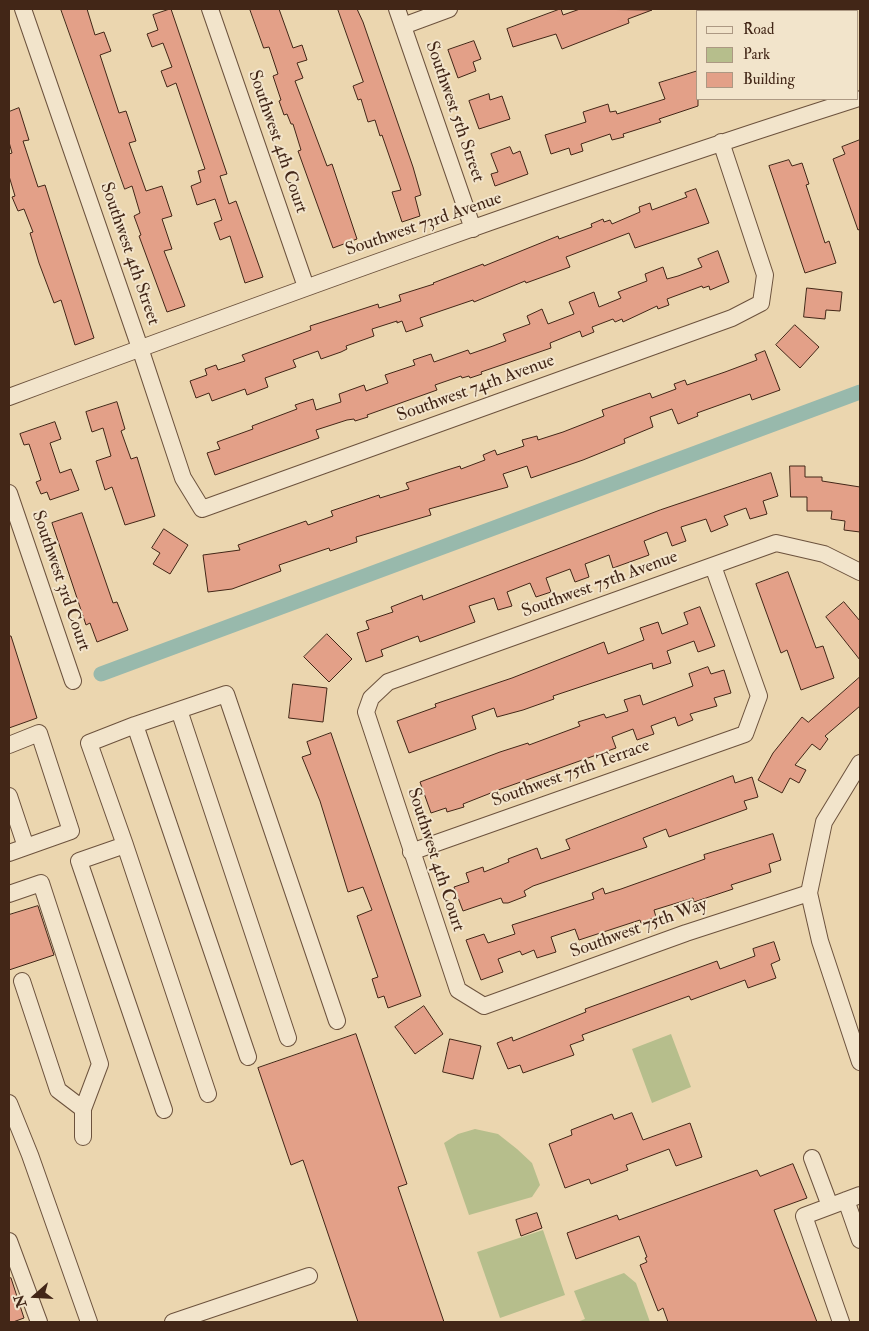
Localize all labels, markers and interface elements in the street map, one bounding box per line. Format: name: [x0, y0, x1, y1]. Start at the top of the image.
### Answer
legend: [696, 10, 859, 100]
text: Road: [743, 20, 774, 39]
street label: Southwest 5th Street: [420, 39, 488, 185]
text: Park: [743, 45, 770, 64]
street label: Southwest 4th Court: [242, 68, 312, 216]
text: Building: [743, 70, 795, 89]
street label: Southwest 4th Street: [94, 180, 164, 328]
street label: Southwest 73rd Avenue: [343, 188, 505, 262]
street label: Southwest 74th Avenue: [394, 350, 558, 428]
street label: Southwest 3rd Court: [26, 508, 94, 654]
street label: Southwest 75th Avenue: [519, 547, 681, 623]
street label: Southwest 75th Terrace: [489, 735, 653, 813]
street label: Southwest 4th Court: [402, 785, 468, 935]
street label: Southwest 75th Way: [567, 894, 711, 964]
north arrow: [10, 1271, 60, 1321]
text: N: [10, 1292, 30, 1310]

